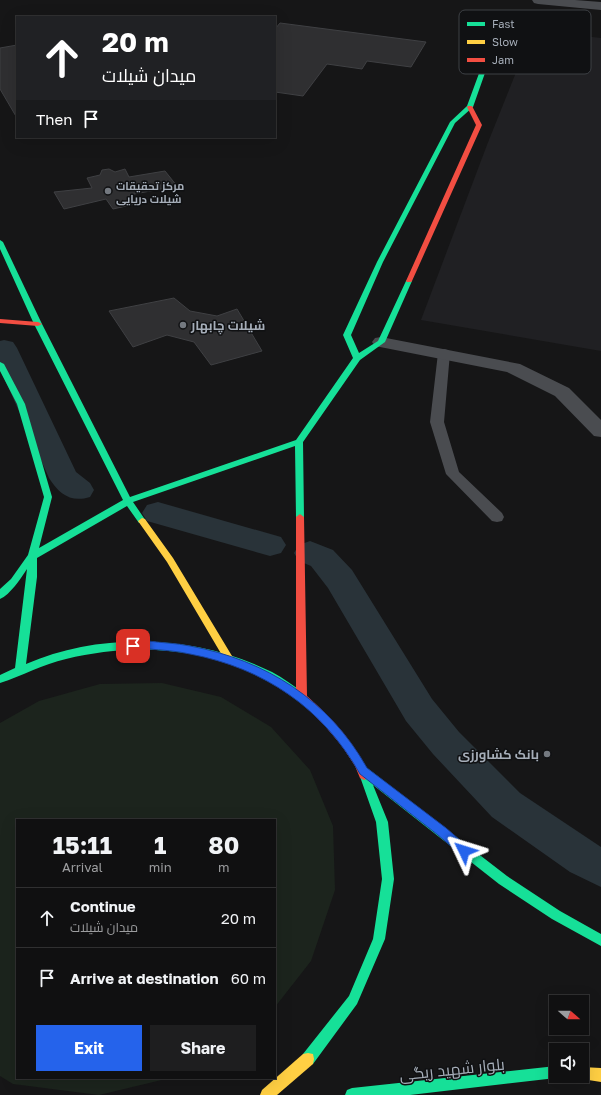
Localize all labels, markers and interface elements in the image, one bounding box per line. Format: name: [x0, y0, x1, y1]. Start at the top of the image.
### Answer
legend: [459, 10, 591, 74]
text: Fast: [492, 17, 515, 30]
text: 20 m: [102, 25, 169, 58]
icon: ahead: [36, 32, 88, 84]
text: Slow: [492, 35, 518, 48]
text: Jam: [492, 53, 514, 66]
text: میدان شیلات: [102, 64, 196, 86]
icon: arrive: [80, 108, 102, 130]
text: Then: [36, 110, 72, 128]
place label: مرکز تحقیقات شیلات دریایی: [116, 179, 184, 206]
marker: مرکز تحقیقات شیلات دریایی: [103, 186, 113, 196]
place label: شیلات چابهار: [190, 317, 265, 335]
marker: شیلات چابهار: [178, 320, 188, 330]
pin: [116, 629, 150, 663]
icon: arrive: [122, 635, 144, 657]
place label: بانک کشاورزی: [458, 746, 539, 763]
marker: بانک کشاورزی: [542, 749, 552, 759]
text: 15:11: [53, 830, 112, 859]
text: 1: [154, 830, 166, 859]
text: 80: [208, 830, 239, 859]
position arrow: [443, 830, 485, 872]
text: Arrival: [62, 859, 103, 875]
text: min: [149, 859, 172, 875]
text: m: [218, 859, 230, 875]
text: Continue: [70, 897, 136, 915]
icon: ahead: [36, 907, 58, 929]
text: 20 m: [221, 909, 256, 927]
text: میدان شیلات: [70, 919, 138, 935]
icon: arrive: [36, 967, 58, 989]
text: Arrive at destination: [70, 969, 219, 987]
text: 60 m: [231, 969, 266, 987]
north arrow: [549, 995, 589, 1035]
map controls: [549, 995, 589, 1083]
button: Exit: [36, 1025, 142, 1071]
button: Share: [150, 1025, 256, 1071]
button: sound: [549, 1043, 589, 1083]
street label: بلوار شهید ریگی: [398, 1054, 506, 1085]

